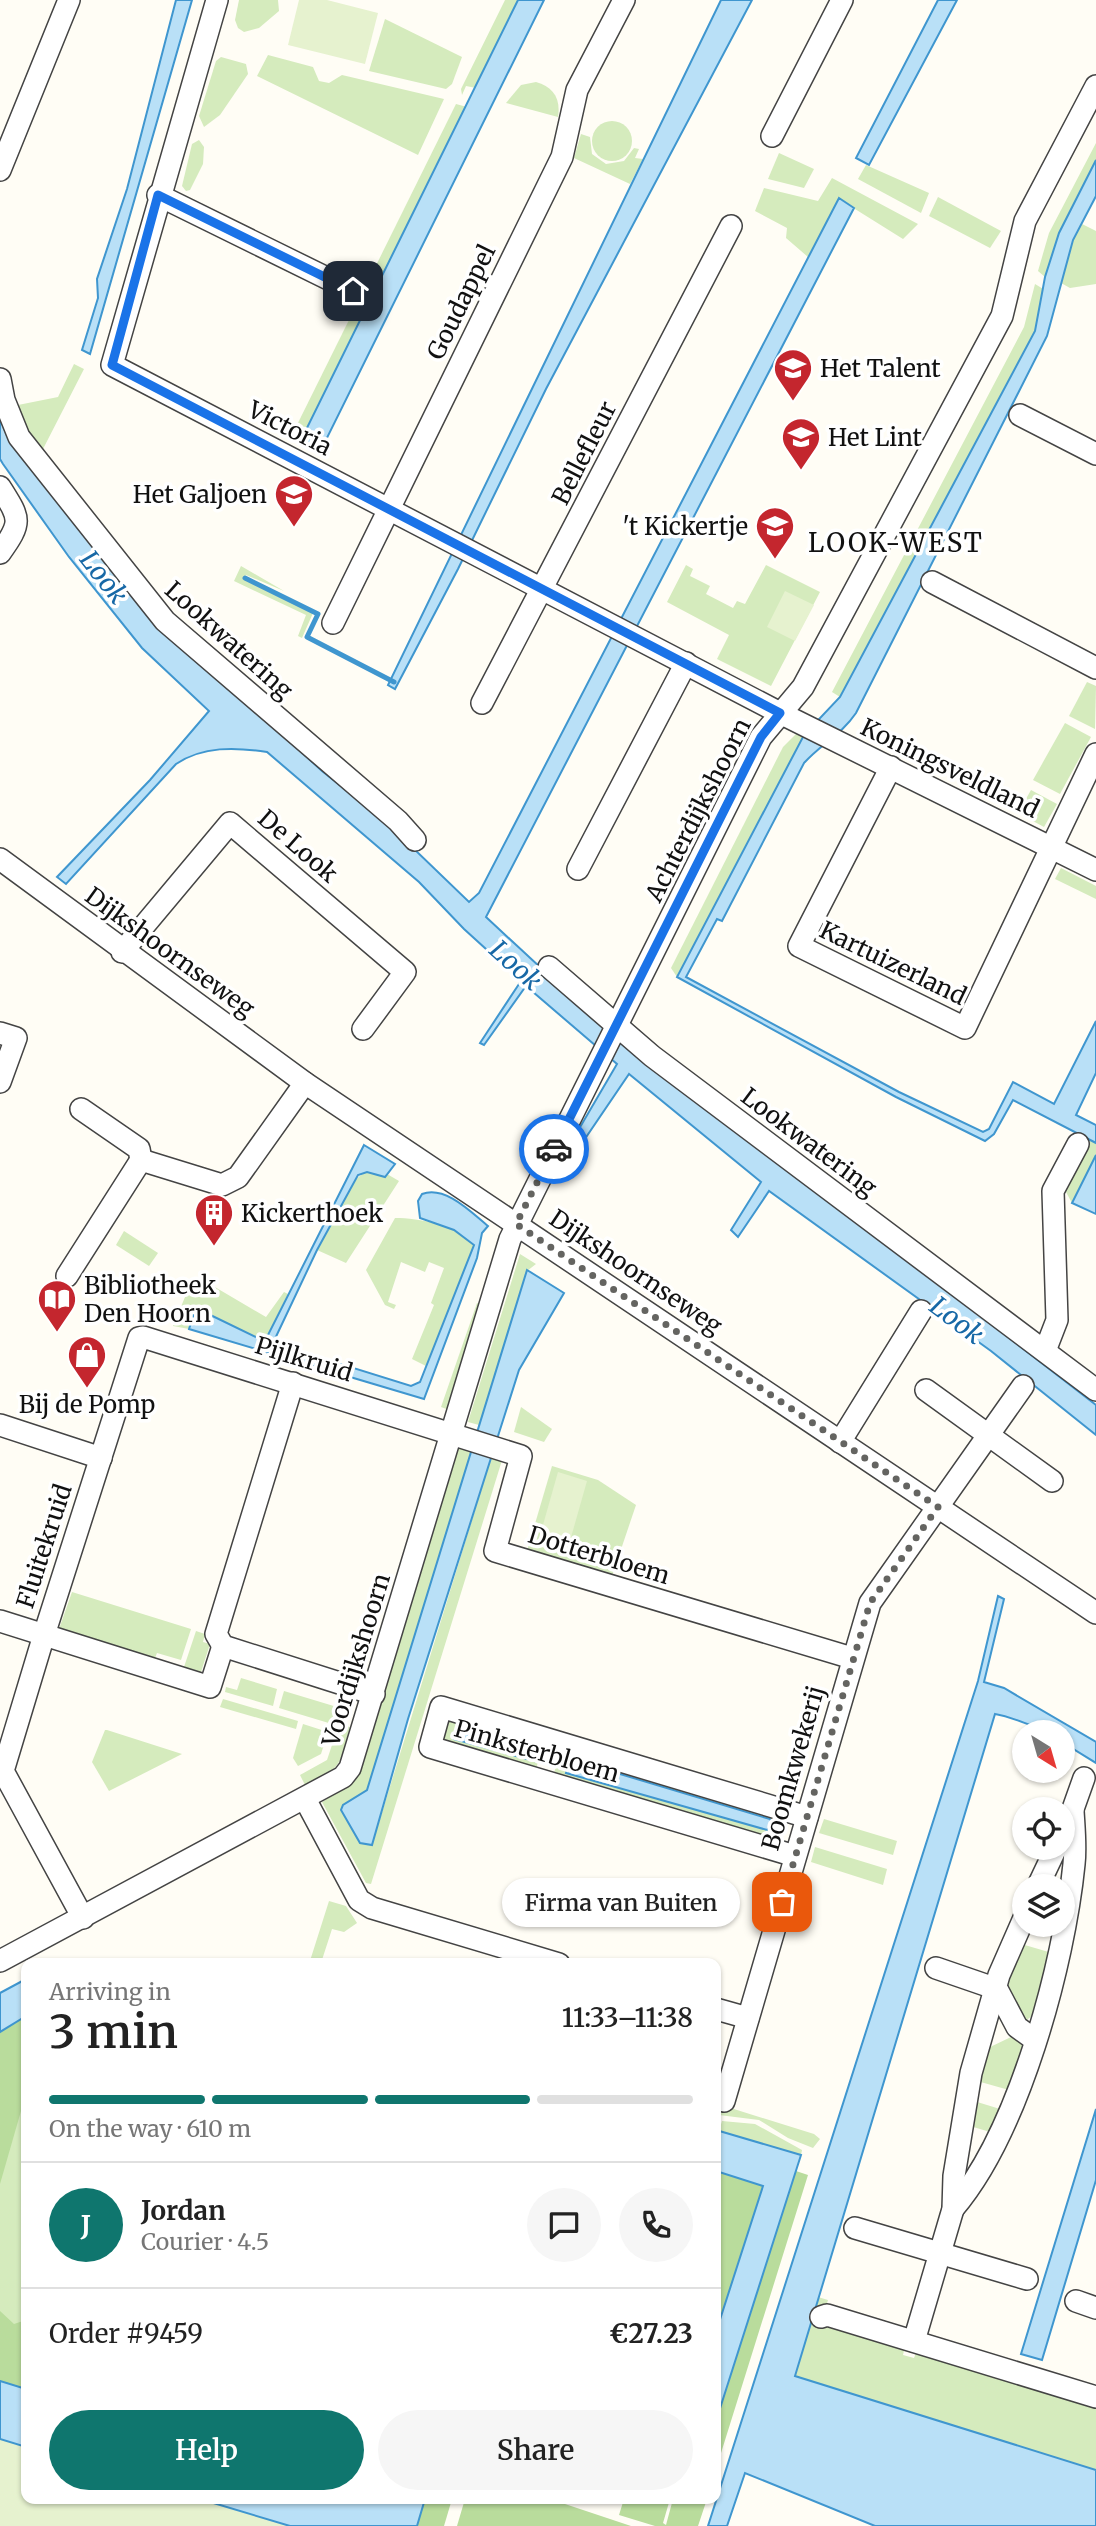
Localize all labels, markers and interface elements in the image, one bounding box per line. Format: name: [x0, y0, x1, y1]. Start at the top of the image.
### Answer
street label: Goudappel: [420, 239, 502, 365]
pin: [323, 261, 383, 321]
icon: home: [334, 272, 372, 310]
school or university icon: Het Talent: [772, 347, 814, 402]
place label: Het Talent: [820, 353, 941, 384]
street label: Victoria: [242, 393, 337, 462]
street label: Bellefleur: [545, 396, 623, 510]
school or university icon: Het Lint: [780, 416, 822, 471]
place label: Het Lint: [828, 422, 922, 453]
school or university icon: Het Galjoen: [273, 473, 315, 528]
place label: Het Galjoen: [133, 479, 267, 510]
school or university icon: 't Kickertje: [754, 505, 796, 560]
place label: 't Kickertje: [623, 511, 748, 542]
district label: LOOK-WEST: [808, 526, 984, 559]
water label: Look: [73, 544, 135, 610]
street label: Lookwatering: [159, 574, 300, 706]
street label: Koningsveldland: [856, 711, 1044, 825]
street label: Achterdijkshoorn: [638, 713, 758, 908]
street label: De Look: [252, 803, 345, 890]
street label: Dijkshoornseweg: [79, 880, 261, 1024]
street label: Kartuizerland: [815, 914, 971, 1012]
water label: Look: [483, 933, 549, 997]
street label: Lookwatering: [735, 1081, 883, 1203]
courier: [519, 1114, 589, 1184]
icon: car: [535, 1130, 573, 1168]
building icon: Kickerthoek: [193, 1192, 235, 1247]
place label: Kickerthoek: [241, 1198, 384, 1229]
street label: Dijkshoornseweg: [544, 1203, 729, 1342]
place label: Bibliotheek Den Hoorn: [84, 1270, 217, 1329]
library icon: Bibliotheek Den Hoorn: [36, 1278, 78, 1333]
water label: Look: [924, 1289, 990, 1351]
street label: Pijlkruid: [252, 1330, 356, 1388]
shop icon: Bij de Pomp: [66, 1334, 108, 1389]
place label: Bij de Pomp: [19, 1389, 155, 1420]
street label: Fluitekruid: [9, 1480, 79, 1612]
street label: Dotterbloem: [524, 1519, 674, 1591]
street label: Voordijkshoorn: [315, 1570, 397, 1751]
street label: Boomkwekerij: [755, 1682, 831, 1854]
street label: Pinksterbloem: [451, 1713, 623, 1789]
north arrow: [1012, 1720, 1074, 1783]
map controls: [1012, 1720, 1075, 1937]
button: locate: [1012, 1797, 1075, 1860]
pin: [752, 1872, 812, 1932]
button: layers: [1012, 1874, 1075, 1937]
callout: Firma van Buiten: [502, 1878, 740, 1926]
icon: bag: [763, 1883, 801, 1921]
text: Firma van Buiten: [525, 1888, 717, 1917]
text: Arriving in: [49, 1977, 171, 2006]
text: 11:33–11:38: [562, 2001, 693, 2034]
text: 3 min: [49, 2003, 178, 2061]
text: On the way · 610 m: [49, 2114, 251, 2143]
button: chat: [527, 2188, 601, 2262]
button: phone: [619, 2188, 693, 2262]
text: Jordan: [141, 2194, 226, 2227]
text: J: [81, 2209, 91, 2242]
text: Courier · 4.5: [141, 2227, 269, 2256]
text: Order #9459: [49, 2317, 203, 2350]
text: €27.23: [609, 2317, 693, 2350]
button: Help: [49, 2410, 364, 2490]
button: Share: [378, 2410, 693, 2490]

